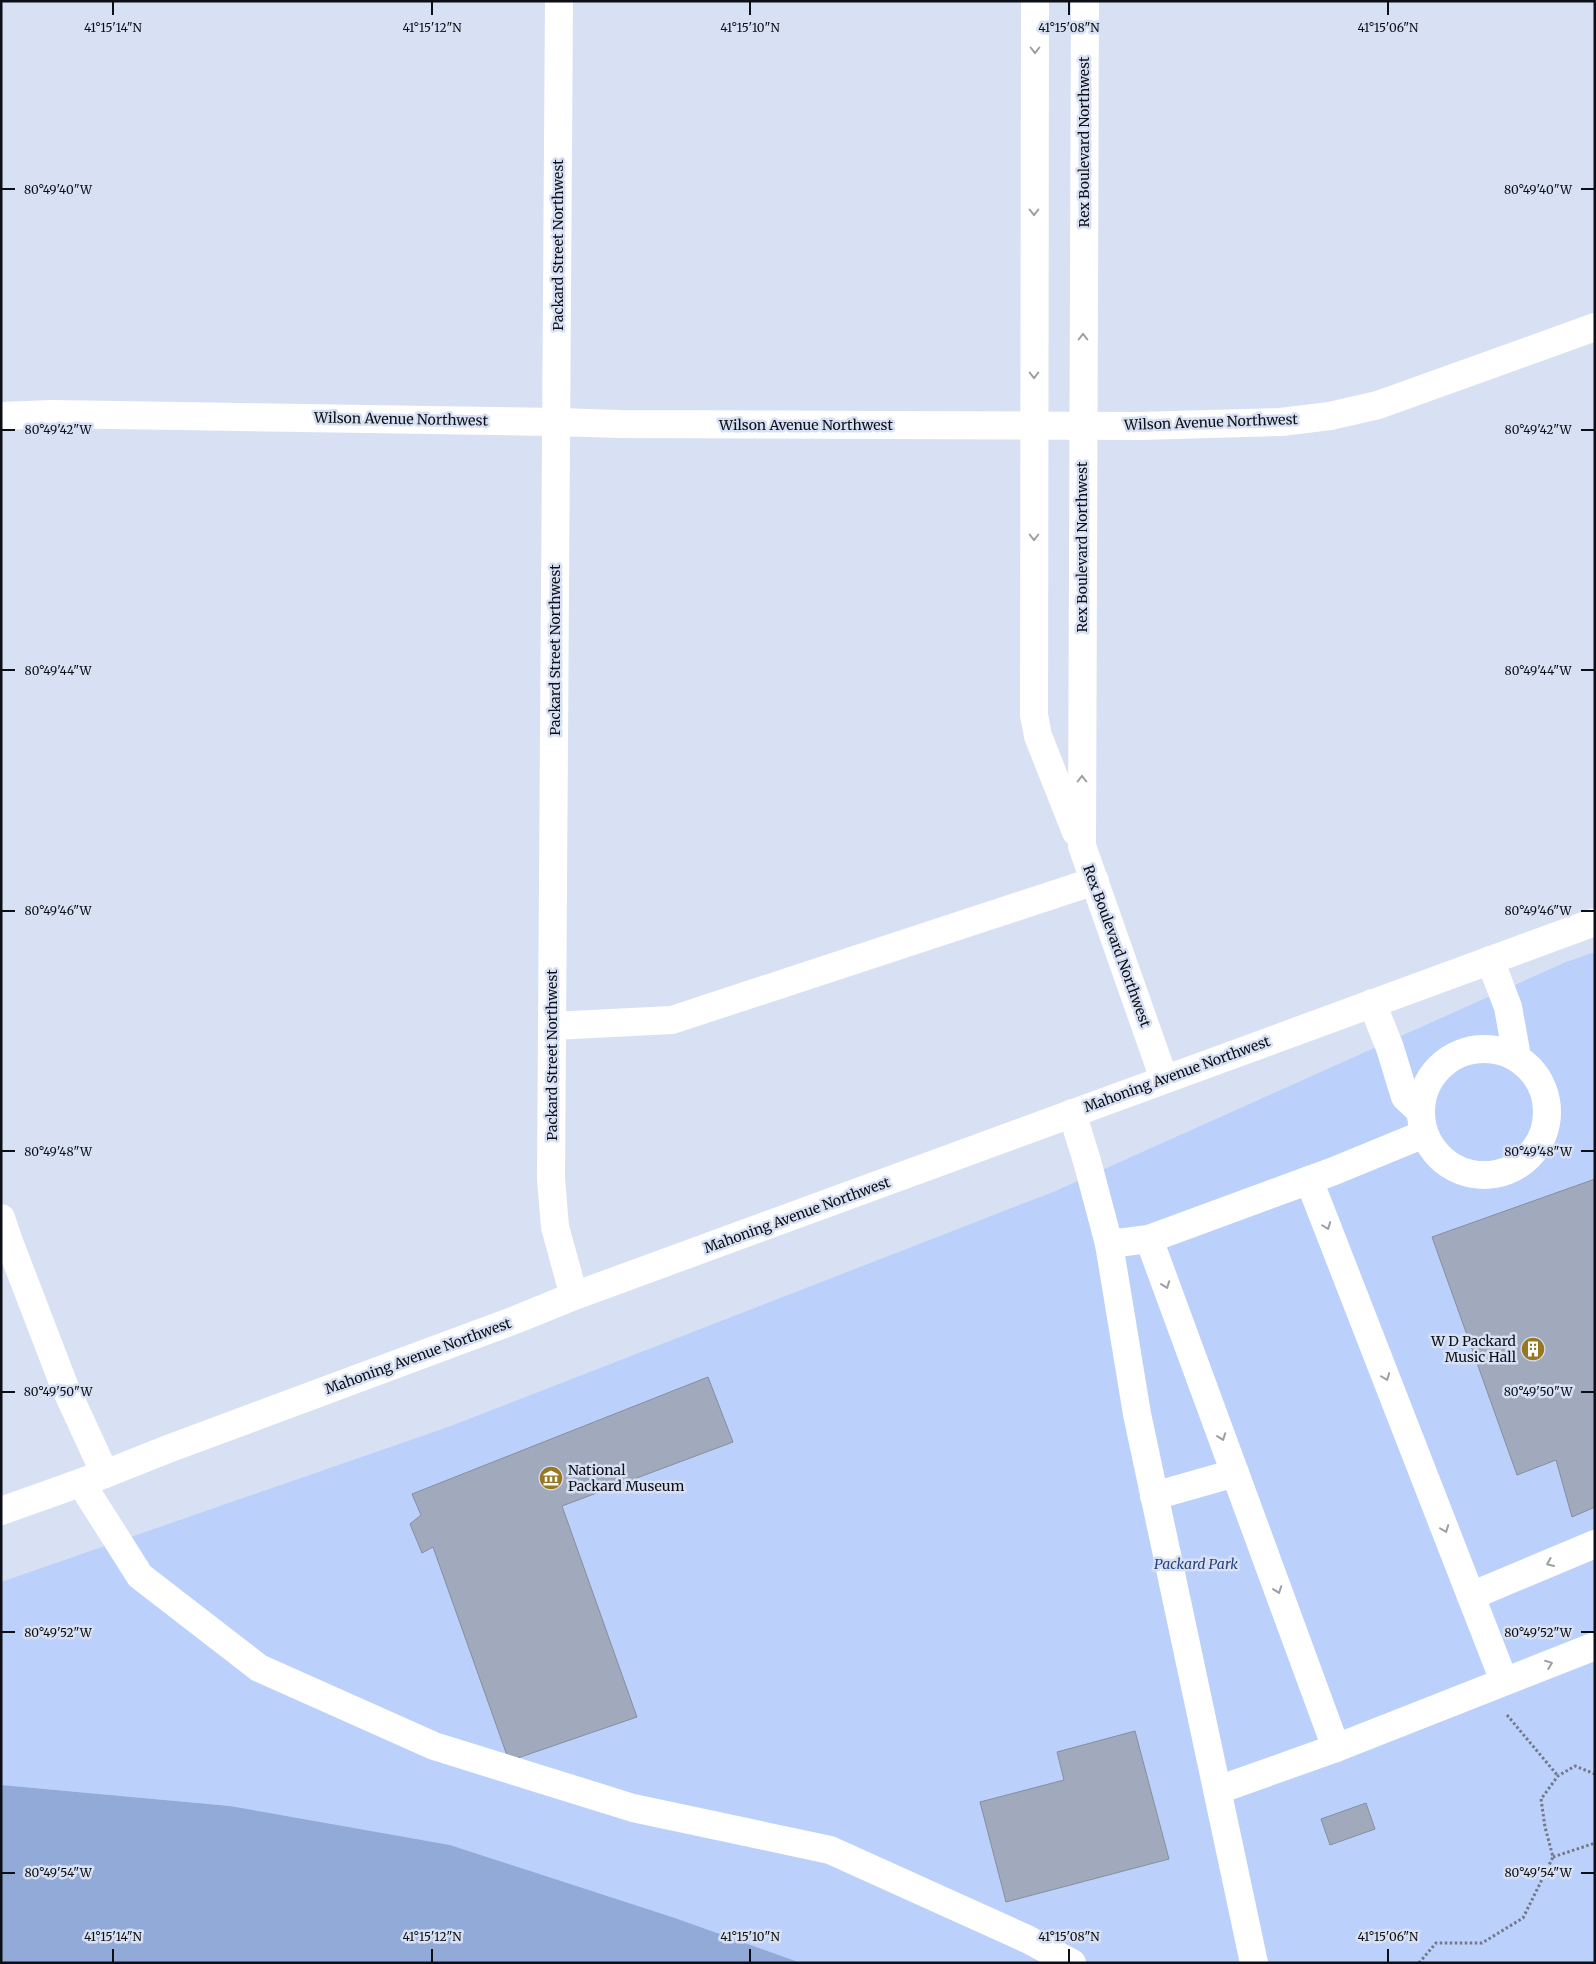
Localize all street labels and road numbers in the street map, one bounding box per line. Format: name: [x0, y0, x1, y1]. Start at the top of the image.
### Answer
street label: Rex Boulevard Northwest: [1075, 56, 1093, 228]
street label: Packard Street Northwest: [549, 159, 567, 331]
street label: Wilson Avenue Northwest: [313, 408, 489, 430]
street label: Wilson Avenue Northwest: [1123, 410, 1299, 434]
street label: Wilson Avenue Northwest: [718, 416, 893, 434]
street label: Rex Boulevard Northwest: [1073, 461, 1091, 633]
street label: Packard Street Northwest: [546, 564, 564, 736]
street label: Rex Boulevard Northwest: [1079, 863, 1155, 1030]
street label: Packard Street Northwest: [543, 969, 561, 1141]
street label: Mahoning Avenue Northwest: [1081, 1032, 1273, 1116]
street label: Mahoning Avenue Northwest: [701, 1173, 893, 1257]
street label: Mahoning Avenue Northwest: [322, 1314, 514, 1398]

